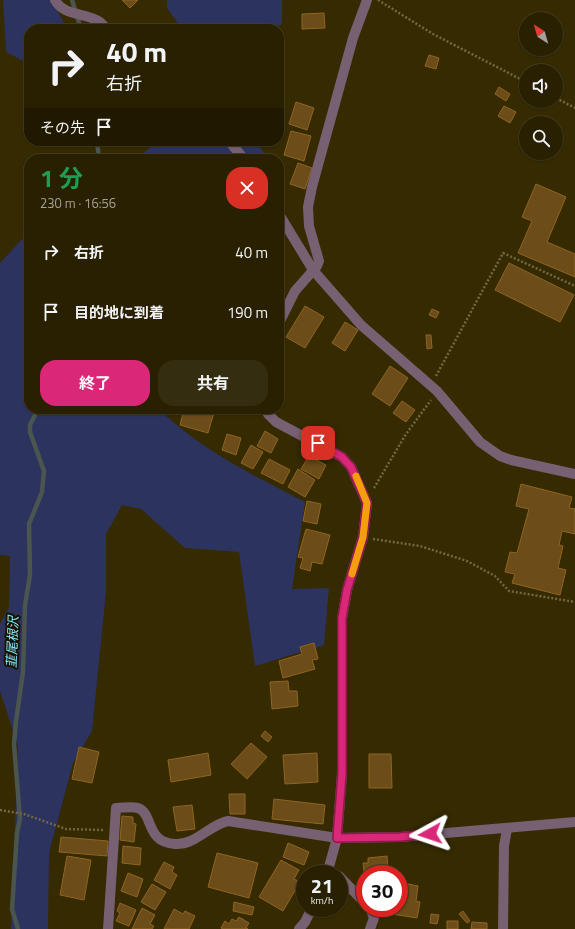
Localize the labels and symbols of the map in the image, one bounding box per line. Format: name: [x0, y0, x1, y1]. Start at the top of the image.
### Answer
north arrow: [519, 12, 563, 56]
pin: [301, 426, 335, 460]
water label: 韮尾根沢: [1, 614, 23, 668]
position arrow: [409, 813, 451, 855]
speed limit sign: 30: [356, 865, 408, 917]

